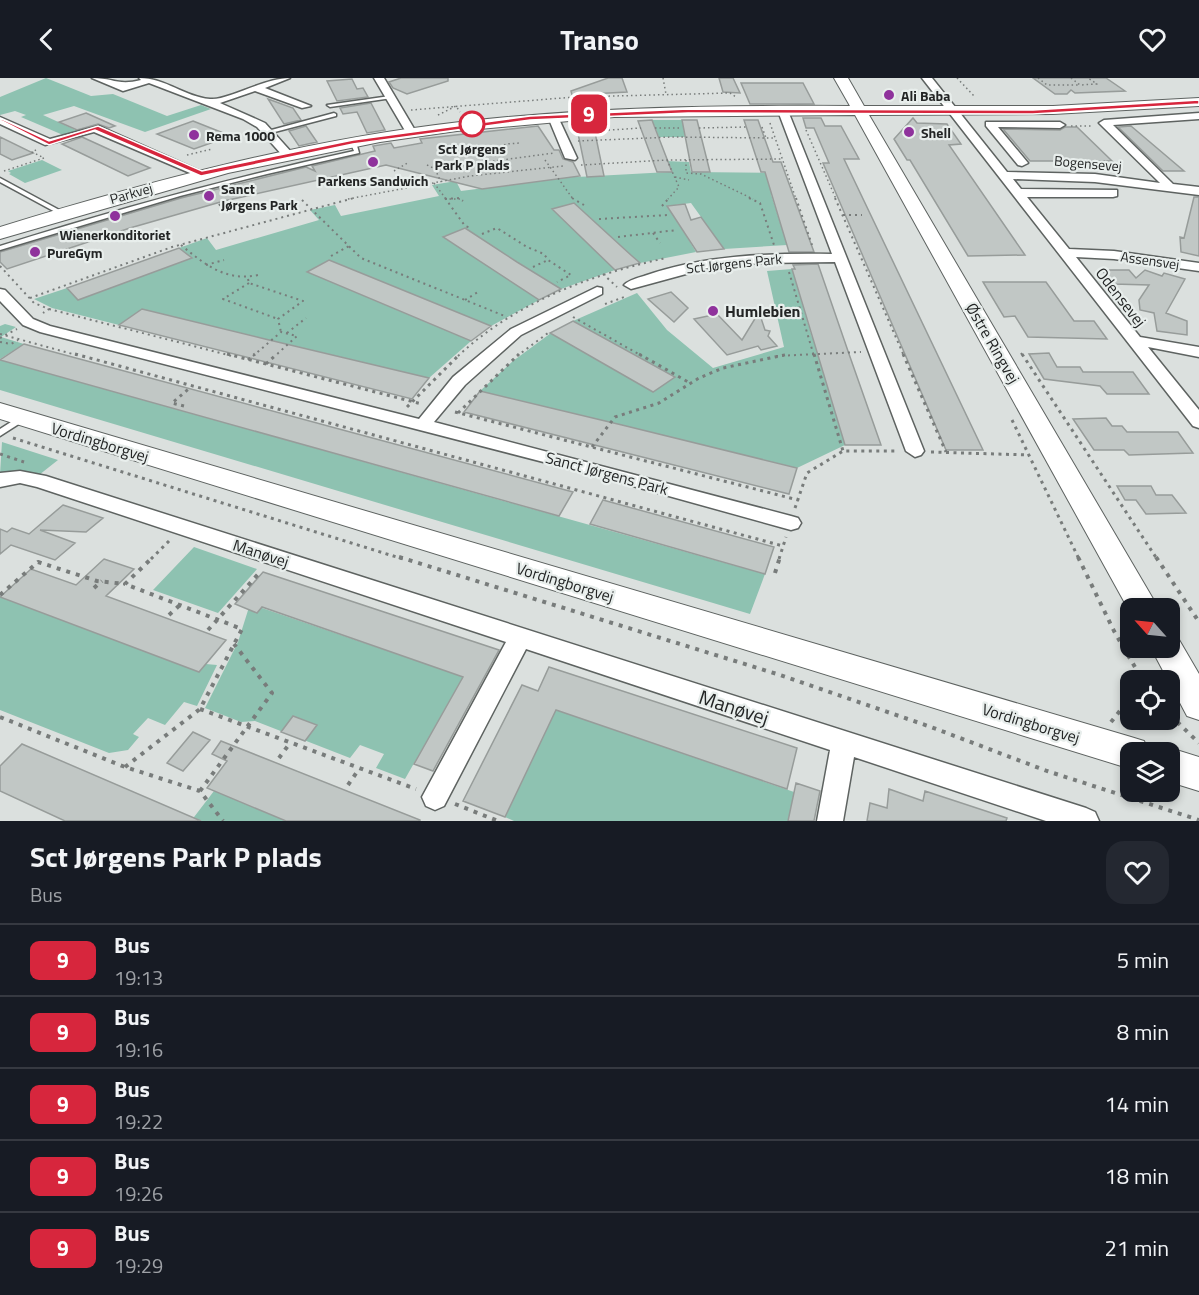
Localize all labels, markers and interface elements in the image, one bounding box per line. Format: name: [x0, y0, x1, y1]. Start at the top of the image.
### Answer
text: Transo: [560, 19, 639, 60]
icon: back: [30, 23, 63, 56]
icon: heart: [1136, 23, 1169, 56]
place label: Ali Baba: [901, 85, 950, 106]
marker: Ali Baba: [882, 88, 896, 102]
line badge: 9: [570, 94, 608, 134]
text: 9: [583, 98, 595, 130]
marker: Sct Jørgens Park P plads: [459, 111, 485, 137]
place label: Shell: [921, 122, 951, 143]
place label: Rema 1000: [206, 125, 275, 146]
marker: Shell: [902, 125, 916, 139]
marker: Rema 1000: [187, 128, 201, 142]
place label: Sct Jørgens Park P plads: [435, 138, 510, 175]
street label: Bogensevej: [1053, 150, 1123, 176]
marker: Parkens Sandwich: [366, 155, 380, 169]
place label: Parkens Sandwich: [318, 170, 428, 191]
street label: Parkvej: [107, 177, 155, 209]
place label: Sanct Jørgens Park: [221, 178, 298, 215]
marker: Sanct Jørgens Park: [202, 189, 216, 203]
marker: Wienerkonditoriet: [108, 209, 122, 223]
place label: Wienerkonditoriet: [59, 224, 171, 245]
place label: PureGym: [47, 242, 103, 263]
marker: PureGym: [28, 245, 42, 259]
street label: Assensvej: [1119, 245, 1181, 275]
street label: Sct Jørgens Park: [685, 248, 783, 278]
street label: Odensevej: [1090, 262, 1152, 332]
street label: Østre Ringvej: [960, 298, 1026, 388]
place label: Humlebien: [725, 299, 800, 323]
marker: Humlebien: [706, 304, 720, 318]
street label: Vordingborgvej: [48, 416, 152, 468]
street label: Sanct Jørgens Park: [543, 445, 671, 501]
street label: Manøvej: [230, 533, 292, 573]
street label: Vordingborgvej: [513, 556, 617, 608]
north arrow: [1120, 598, 1180, 658]
map controls: [1120, 598, 1180, 802]
button: locate: [1120, 670, 1180, 730]
street label: Manøvej: [695, 681, 773, 733]
street label: Vordingborgvej: [979, 697, 1083, 749]
button: layers: [1120, 742, 1180, 802]
text: Sct Jørgens Park P plads: [30, 835, 322, 878]
button: heart: [1106, 841, 1169, 904]
text: Bus: [30, 879, 62, 910]
text: Bus: [114, 928, 150, 962]
text: 5 min: [1117, 943, 1169, 977]
text: 9: [57, 944, 69, 976]
text: 19:13: [114, 962, 163, 993]
text: Bus: [114, 1000, 150, 1034]
text: 8 min: [1117, 1015, 1169, 1049]
text: 9: [57, 1016, 69, 1048]
text: 19:16: [114, 1034, 163, 1065]
text: Bus: [114, 1072, 150, 1106]
text: 14 min: [1104, 1087, 1169, 1121]
text: 9: [57, 1088, 69, 1120]
text: 19:22: [114, 1106, 163, 1137]
text: Bus: [114, 1144, 150, 1178]
text: 18 min: [1104, 1159, 1169, 1193]
text: 9: [57, 1160, 69, 1192]
text: 19:26: [114, 1178, 163, 1209]
text: Bus: [114, 1216, 150, 1250]
text: 21 min: [1104, 1231, 1169, 1265]
text: 9: [57, 1232, 69, 1264]
text: 19:29: [114, 1250, 163, 1281]

